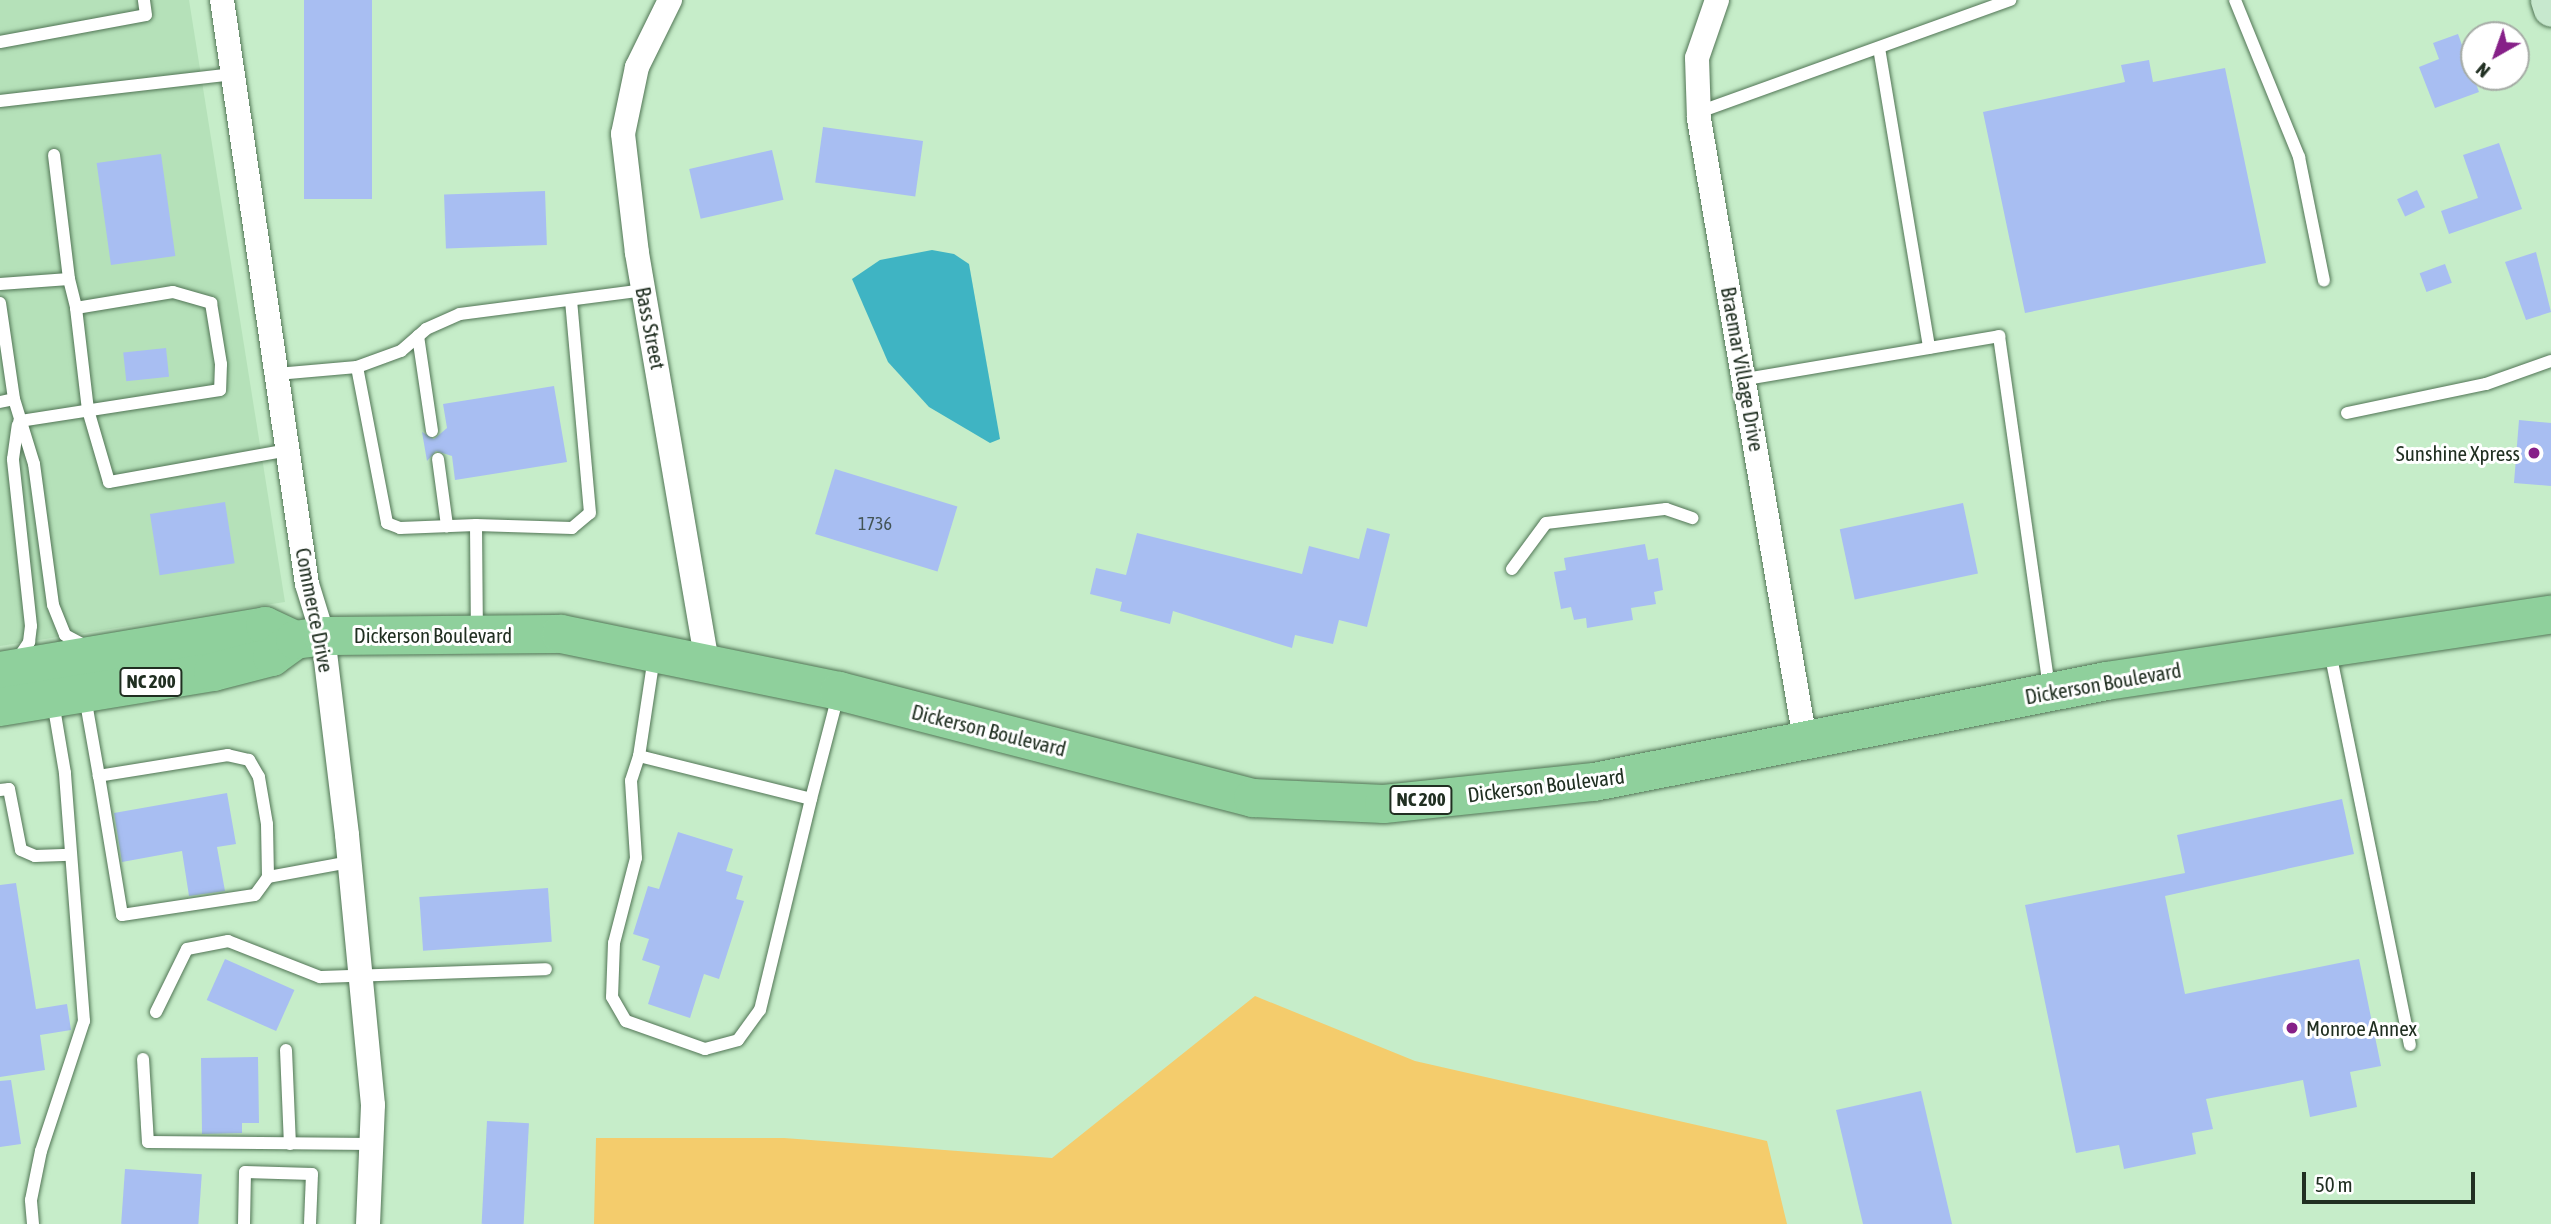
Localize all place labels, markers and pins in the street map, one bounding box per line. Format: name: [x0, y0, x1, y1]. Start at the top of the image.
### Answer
place label: Sunshine Xpress: [2396, 440, 2520, 466]
marker: Sunshine Xpress: [2526, 445, 2542, 461]
place label: Monroe Annex: [2306, 1015, 2417, 1041]
marker: Monroe Annex: [2284, 1020, 2300, 1036]

